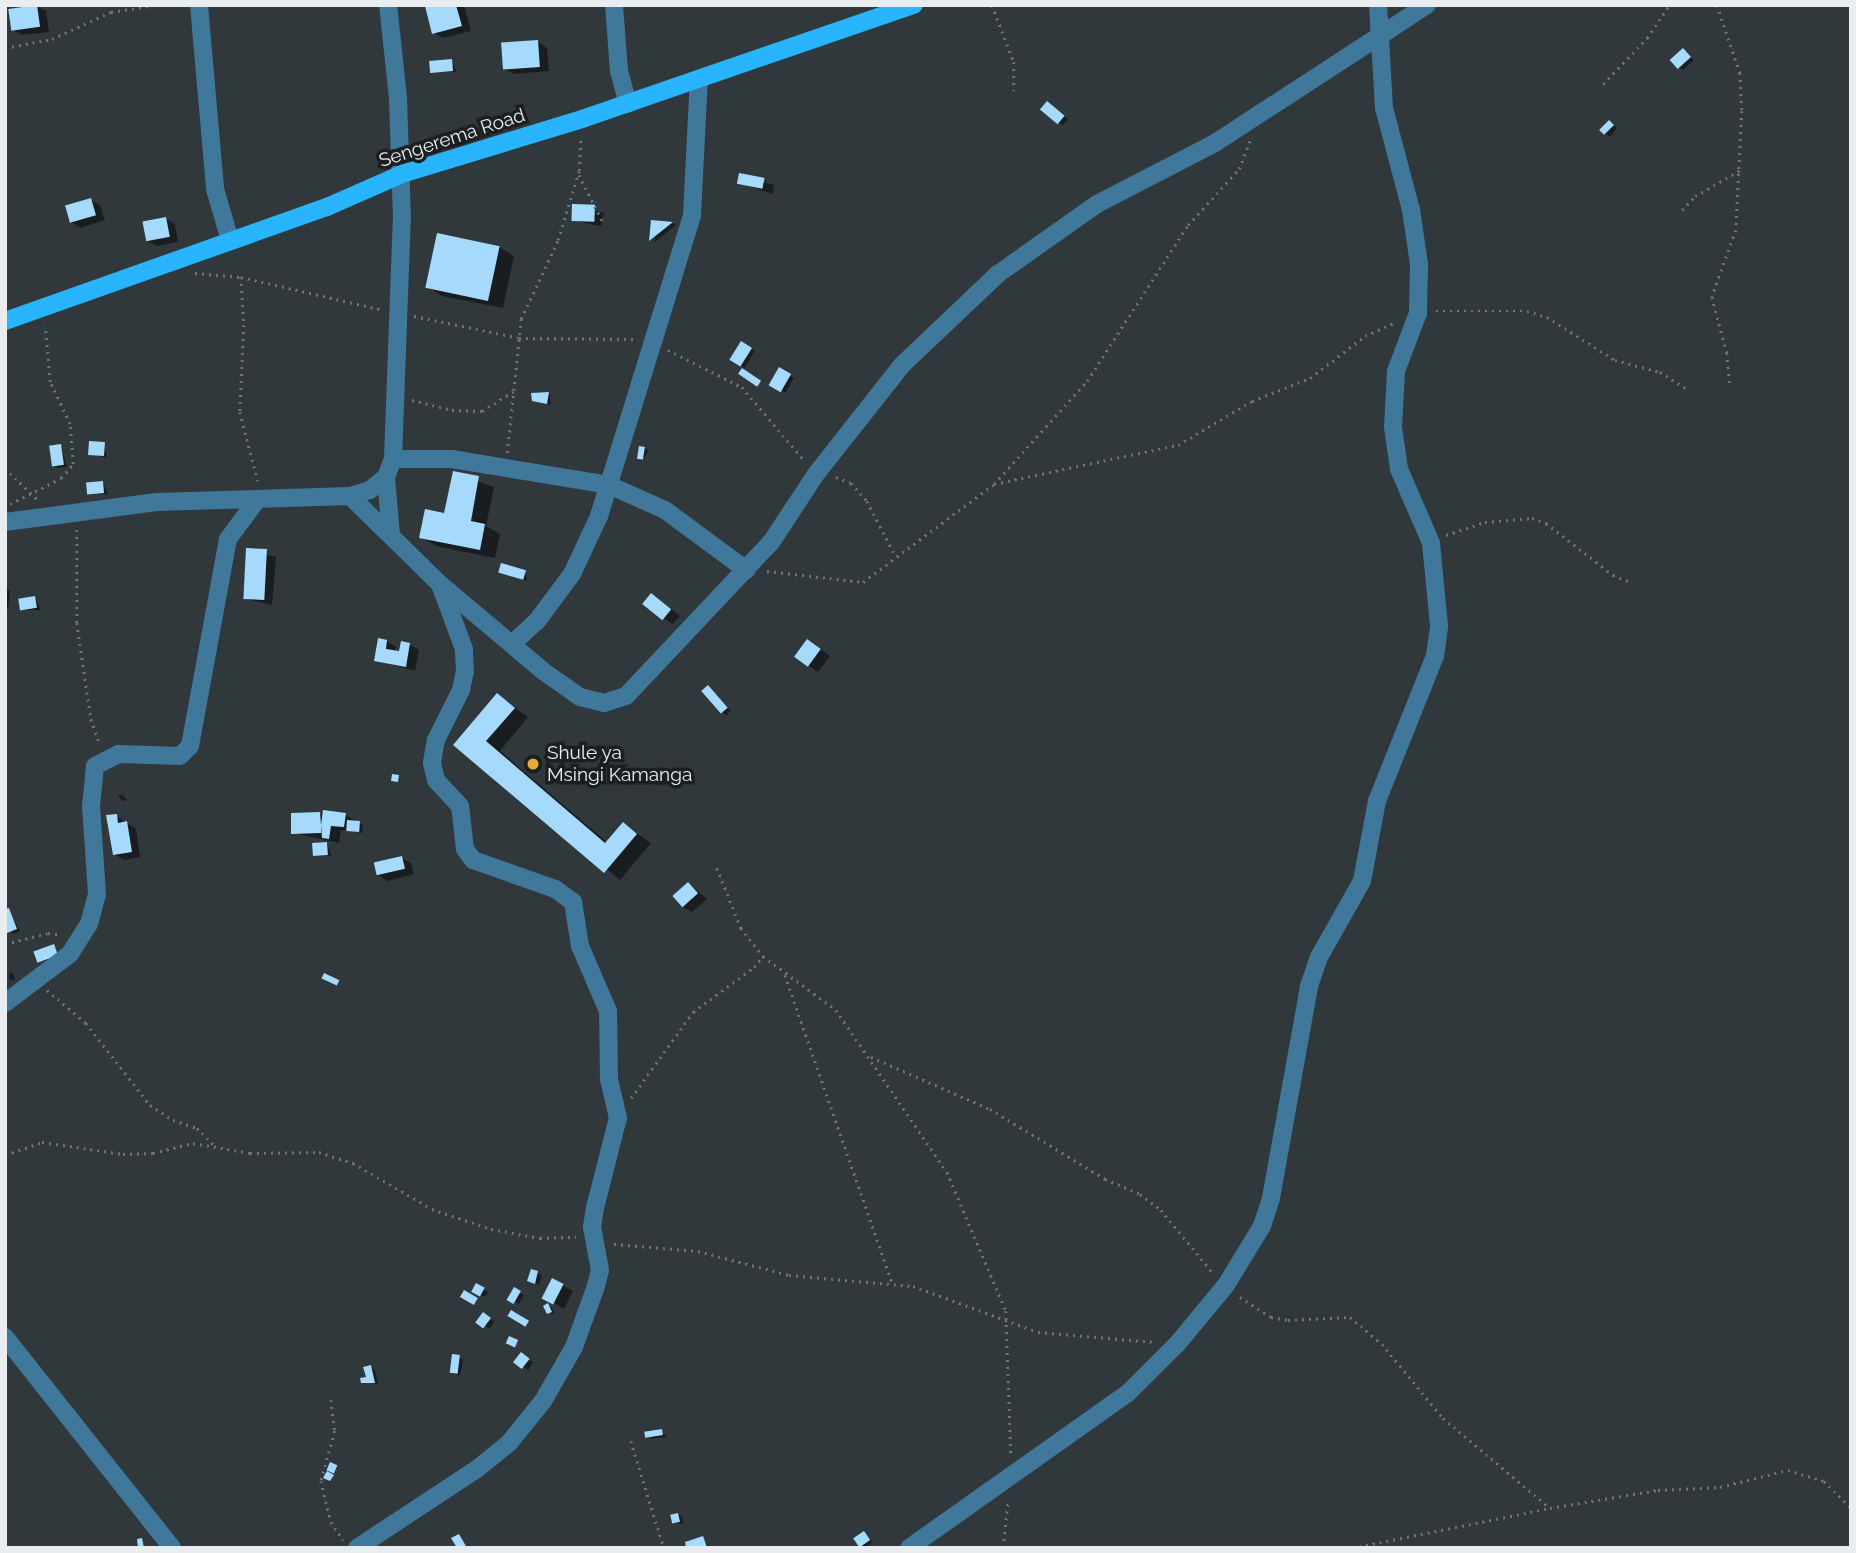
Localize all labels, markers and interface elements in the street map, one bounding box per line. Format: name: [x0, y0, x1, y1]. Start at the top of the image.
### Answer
street label: Sengerema Road: [376, 104, 528, 172]
place label: Shule ya Msingi Kamanga: [547, 742, 692, 786]
marker: Shule ya Msingi Kamanga: [525, 756, 541, 772]

